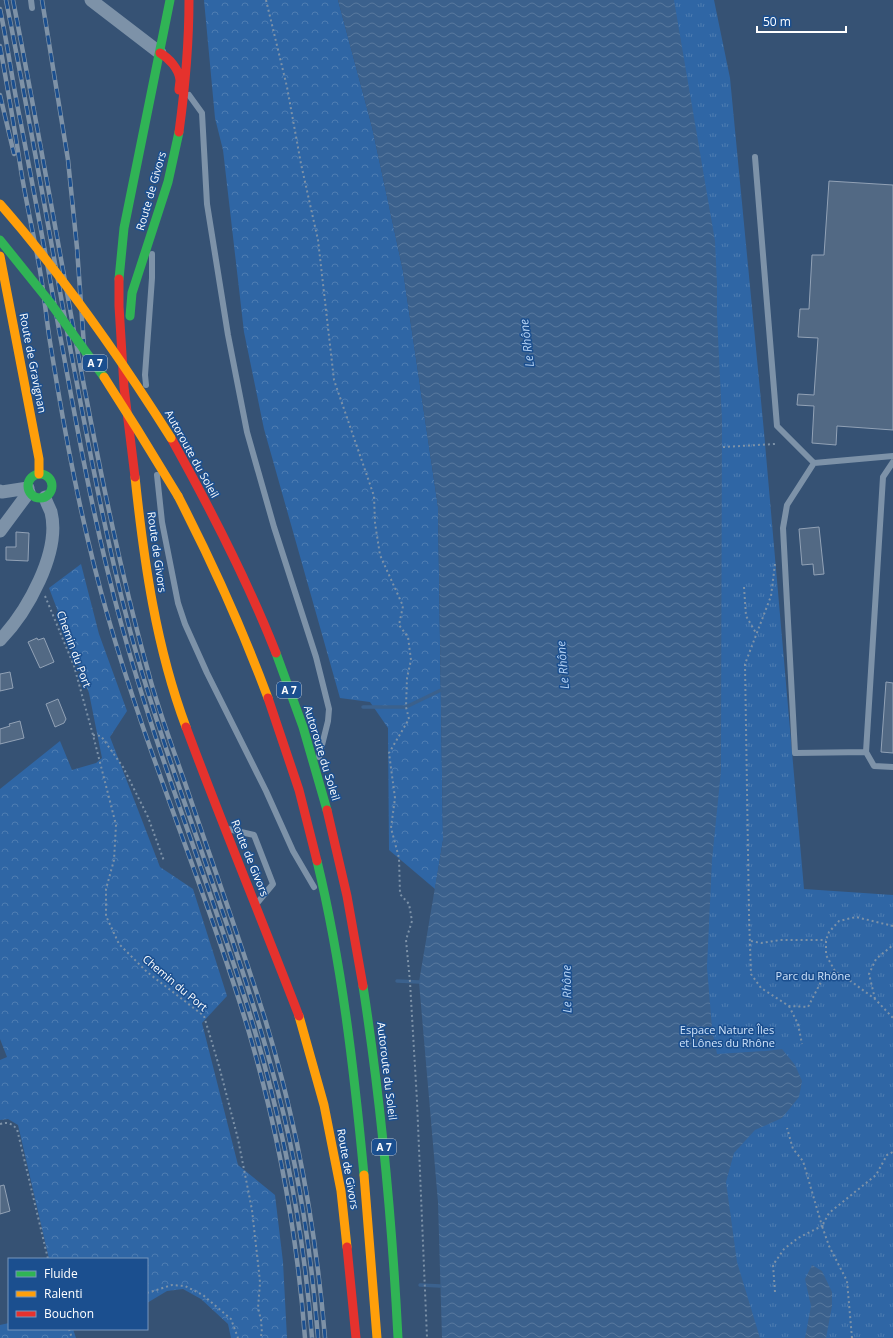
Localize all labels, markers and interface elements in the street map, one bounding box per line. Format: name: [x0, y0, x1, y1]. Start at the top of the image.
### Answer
scale bar: [757, 8, 846, 34]
text: 50 m: [763, 13, 791, 30]
street label: Route de Givors: [132, 150, 169, 232]
street label: Route de Gravignan: [16, 312, 51, 414]
water label: Le Rhône: [515, 318, 538, 368]
road number: A 7: [83, 355, 107, 371]
street label: Autoroute du Soleil: [162, 407, 223, 500]
street label: Route de Givors: [144, 511, 171, 593]
street label: Chemin du Port: [54, 608, 95, 689]
water label: Le Rhône: [552, 640, 573, 690]
road number: A 7: [277, 682, 301, 698]
street label: Autoroute du Soleil: [301, 704, 344, 802]
street label: Route de Givors: [228, 817, 273, 898]
street label: Chemin du Port: [140, 951, 211, 1014]
water label: Le Rhône: [558, 965, 575, 1013]
park label: Parc du Rhône: [776, 968, 850, 983]
street label: Autoroute du Soleil: [374, 1021, 401, 1121]
park label: Espace Nature Îles et Lônes du Rhône: [679, 1022, 775, 1050]
street label: Route de Givors: [334, 1127, 363, 1210]
road number: A 7: [372, 1139, 396, 1155]
legend: [8, 1258, 148, 1330]
text: Fluide: [44, 1265, 78, 1282]
text: Ralenti: [44, 1285, 83, 1302]
text: Bouchon: [44, 1305, 94, 1322]

